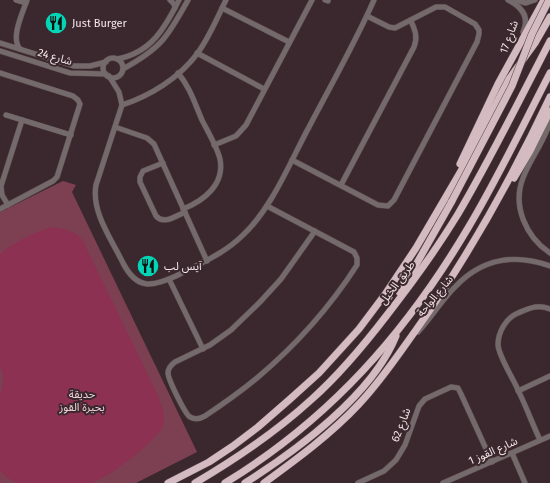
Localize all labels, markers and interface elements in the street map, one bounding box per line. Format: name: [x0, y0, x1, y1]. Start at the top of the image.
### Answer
restaurant icon: Just Burger: [43, 10, 69, 36]
place label: Just Burger: [72, 17, 127, 30]
street label: 17 شارع: [497, 18, 522, 56]
street label: شارع 24: [36, 46, 74, 69]
restaurant icon: آيس لب: [135, 253, 161, 279]
street label: طريق الخيل: [376, 259, 418, 307]
place label: آيس لب: [164, 260, 202, 273]
street label: شارع الواحة: [414, 273, 457, 320]
park label: حديقة بحيرة القوز: [58, 388, 105, 414]
street label: شارع 62: [389, 406, 415, 444]
street label: شارع القوز 1: [467, 434, 520, 468]

